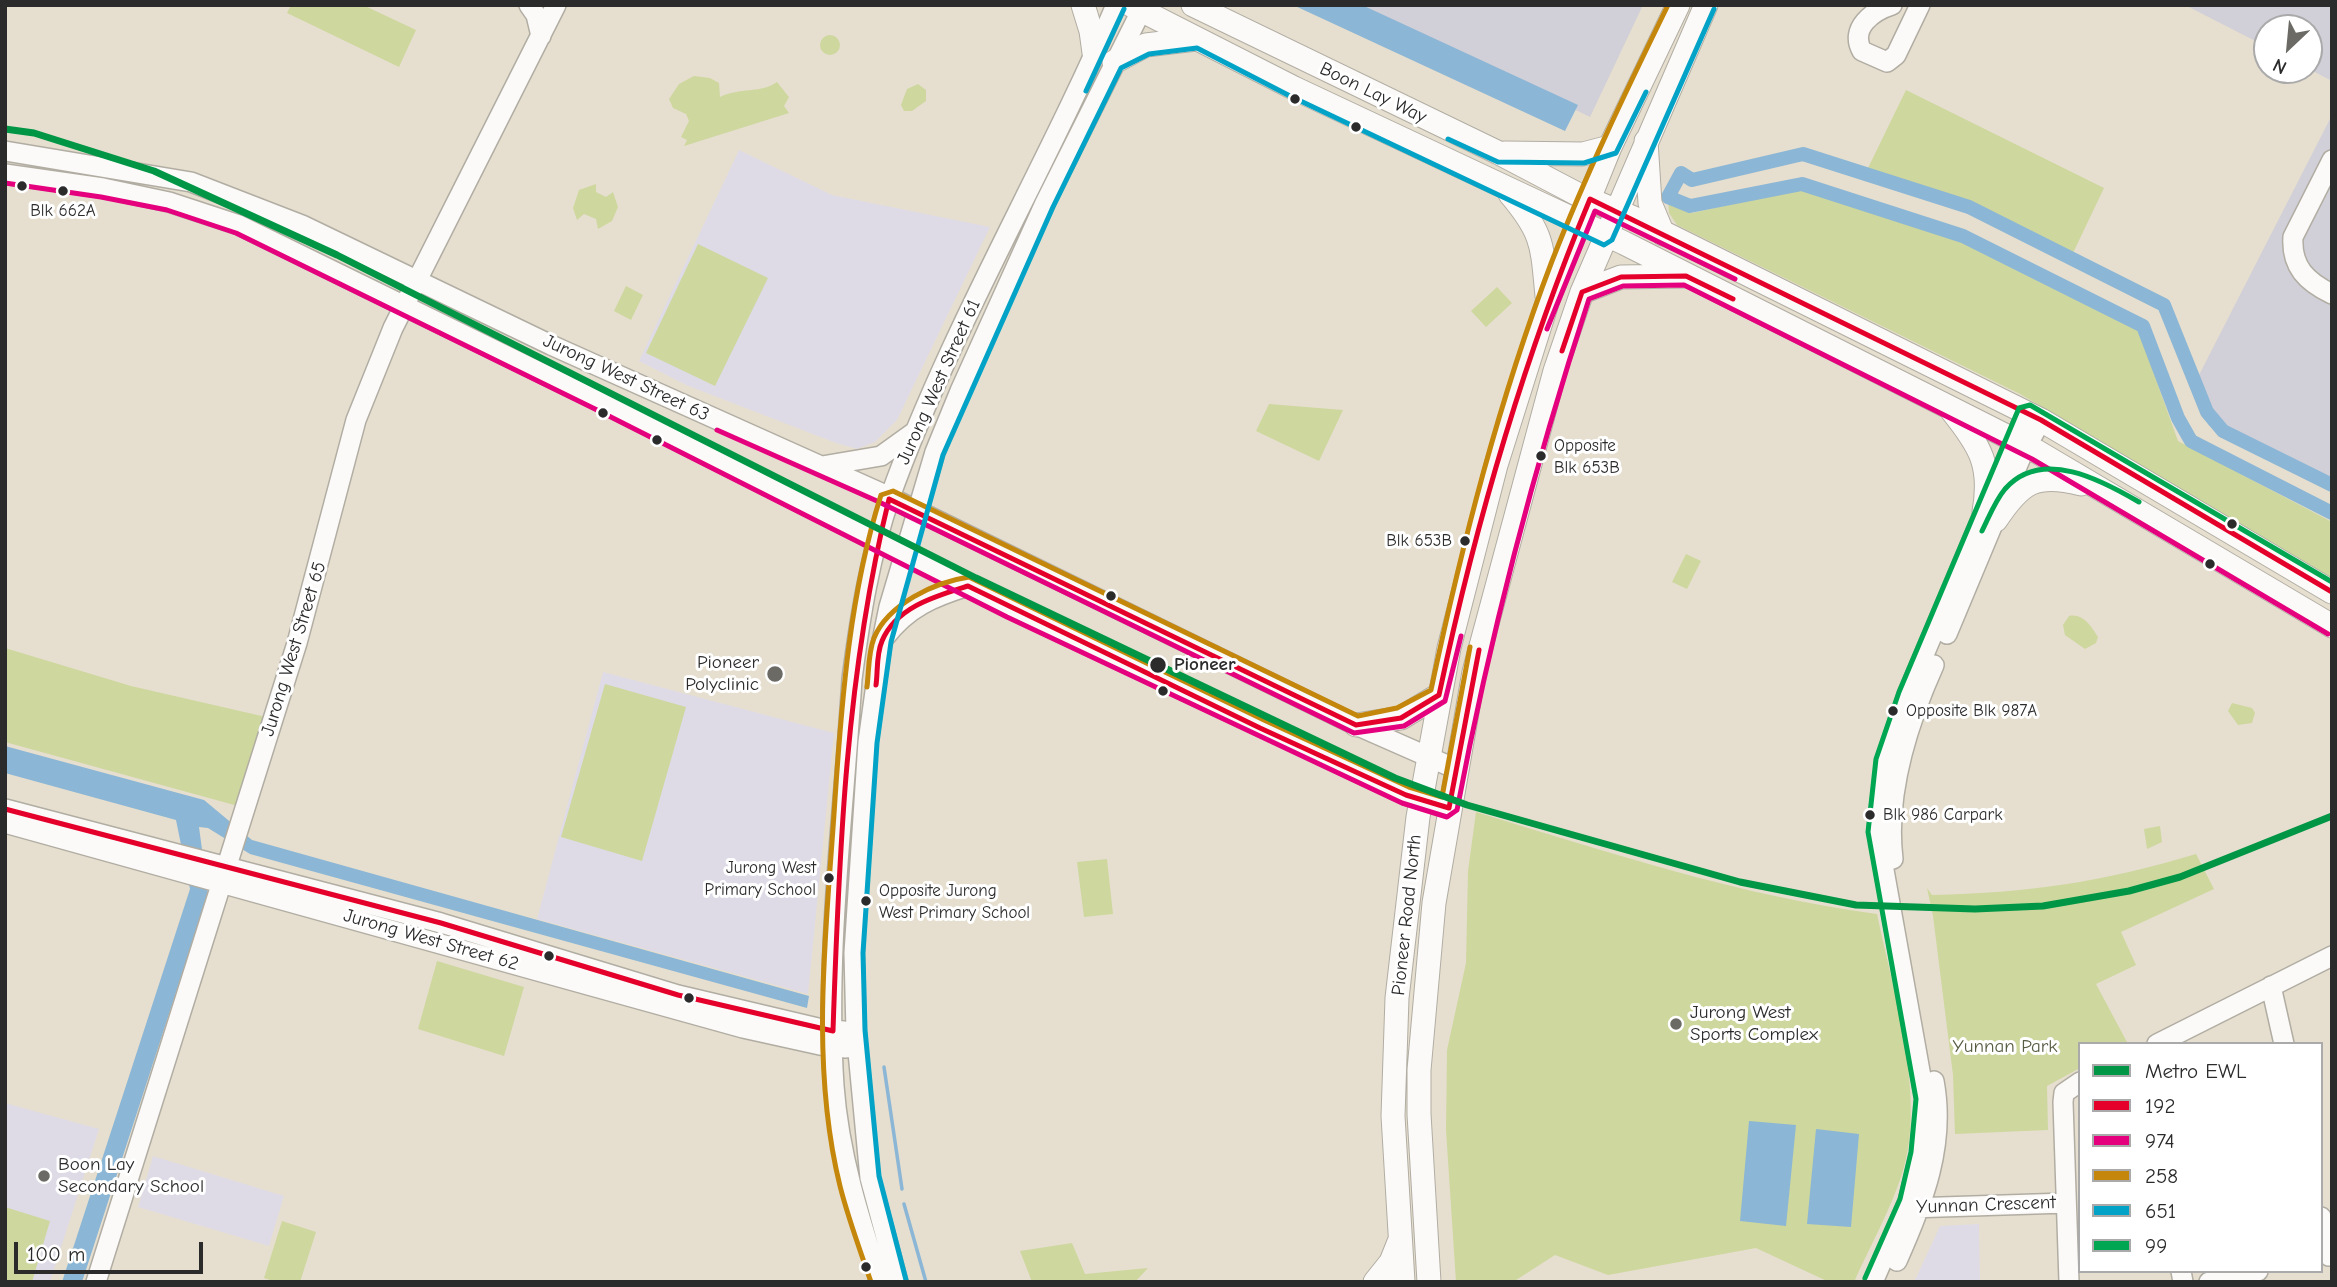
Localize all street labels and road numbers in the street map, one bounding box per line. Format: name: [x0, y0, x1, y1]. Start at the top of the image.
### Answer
street label: Boon Lay Way: [1316, 57, 1430, 129]
street label: Jurong West Street 61: [892, 296, 986, 468]
street label: Jurong West Street 63: [539, 329, 713, 427]
street label: Jurong West Street 65: [257, 559, 331, 739]
street label: Pioneer Road North: [1387, 833, 1427, 997]
street label: Jurong West Street 62: [341, 904, 521, 976]
street label: Yunnan Crescent: [1916, 1191, 2056, 1219]

